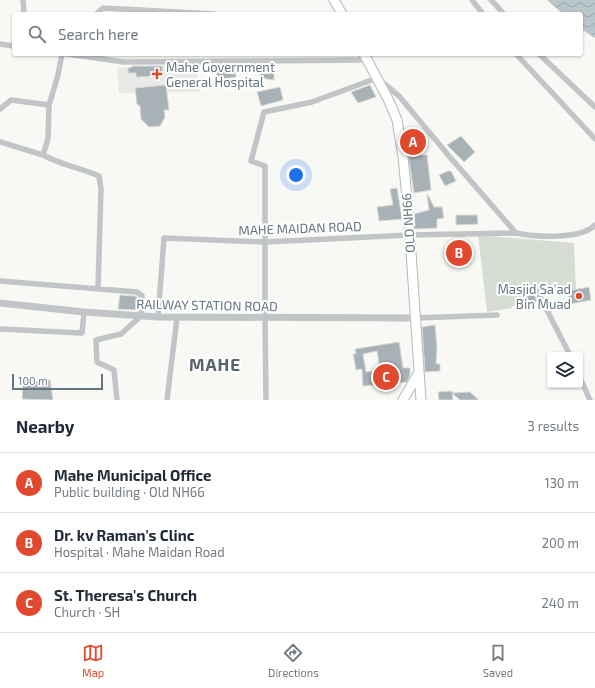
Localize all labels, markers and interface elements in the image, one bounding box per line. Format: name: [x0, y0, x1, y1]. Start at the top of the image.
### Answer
search box: [12, 12, 583, 56]
icon: search: [26, 23, 48, 45]
text: Search here: [58, 25, 139, 43]
place label: Mahe Government General Hospital: [166, 59, 275, 90]
marker: Mahe Government General Hospital: [151, 68, 163, 80]
pin: A: [400, 127, 426, 157]
your location: [286, 165, 306, 185]
street label: OLD NH66: [398, 193, 418, 253]
street label: MAHE MAIDAN ROAD: [238, 218, 362, 238]
pin: B: [446, 238, 472, 268]
place label: Masjid Sa'ad Bin Muad: [497, 281, 571, 312]
marker: Masjid Sa'ad Bin Muad: [574, 291, 584, 301]
street label: RAILWAY STATION ROAD: [136, 296, 278, 314]
map controls: [547, 352, 583, 388]
button: layers: [547, 352, 583, 388]
district label: MAHE: [189, 354, 241, 374]
pin: C: [373, 362, 399, 392]
scale bar: [12, 372, 103, 391]
text: 100 m: [18, 374, 48, 387]
text: Nearby: [16, 416, 74, 436]
text: 3 results: [528, 418, 579, 434]
text: Mahe Municipal Office: [54, 466, 211, 484]
text: A: [25, 475, 33, 491]
text: 130 m: [544, 475, 579, 491]
text: Public building · Old NH66: [54, 484, 205, 500]
text: Dr. kv Raman's Clinc: [54, 526, 194, 544]
text: B: [25, 535, 33, 551]
text: 200 m: [542, 535, 579, 551]
text: Hospital · Mahe Maidan Road: [54, 544, 225, 560]
text: St. Theresa's Church: [54, 586, 197, 604]
text: C: [25, 595, 33, 611]
text: 240 m: [542, 595, 579, 611]
text: Church · SH: [54, 604, 120, 620]
tab: Map: [82, 642, 104, 679]
tab: Directions: [268, 642, 319, 679]
tab: Saved: [483, 642, 513, 679]

